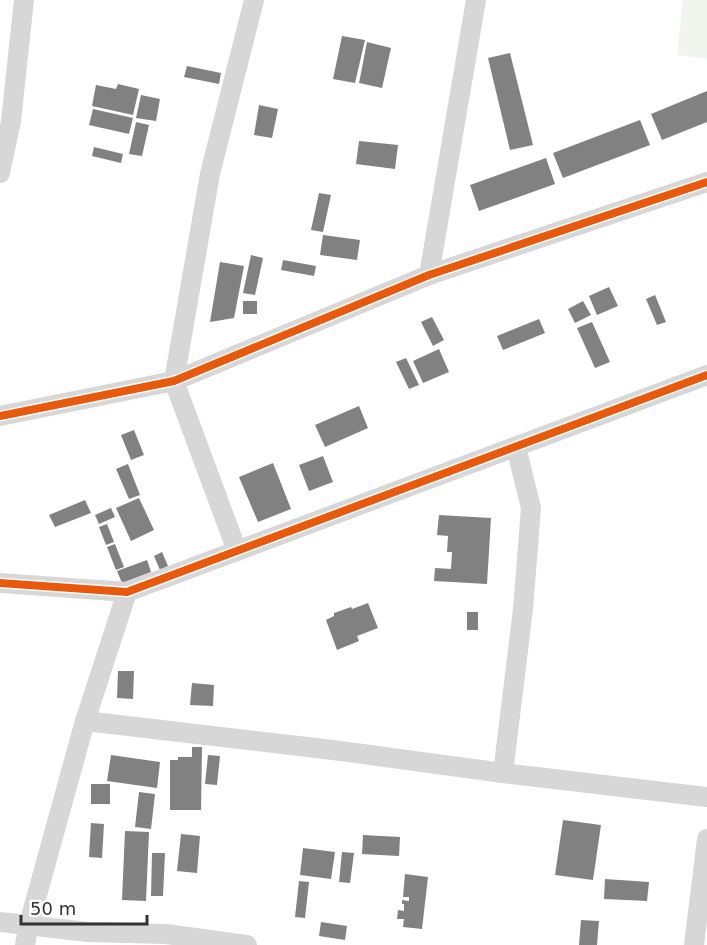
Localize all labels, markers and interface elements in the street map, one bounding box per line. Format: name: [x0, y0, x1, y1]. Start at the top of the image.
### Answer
scale bar: [21, 888, 147, 926]
text: 50 m: [30, 898, 76, 919]

